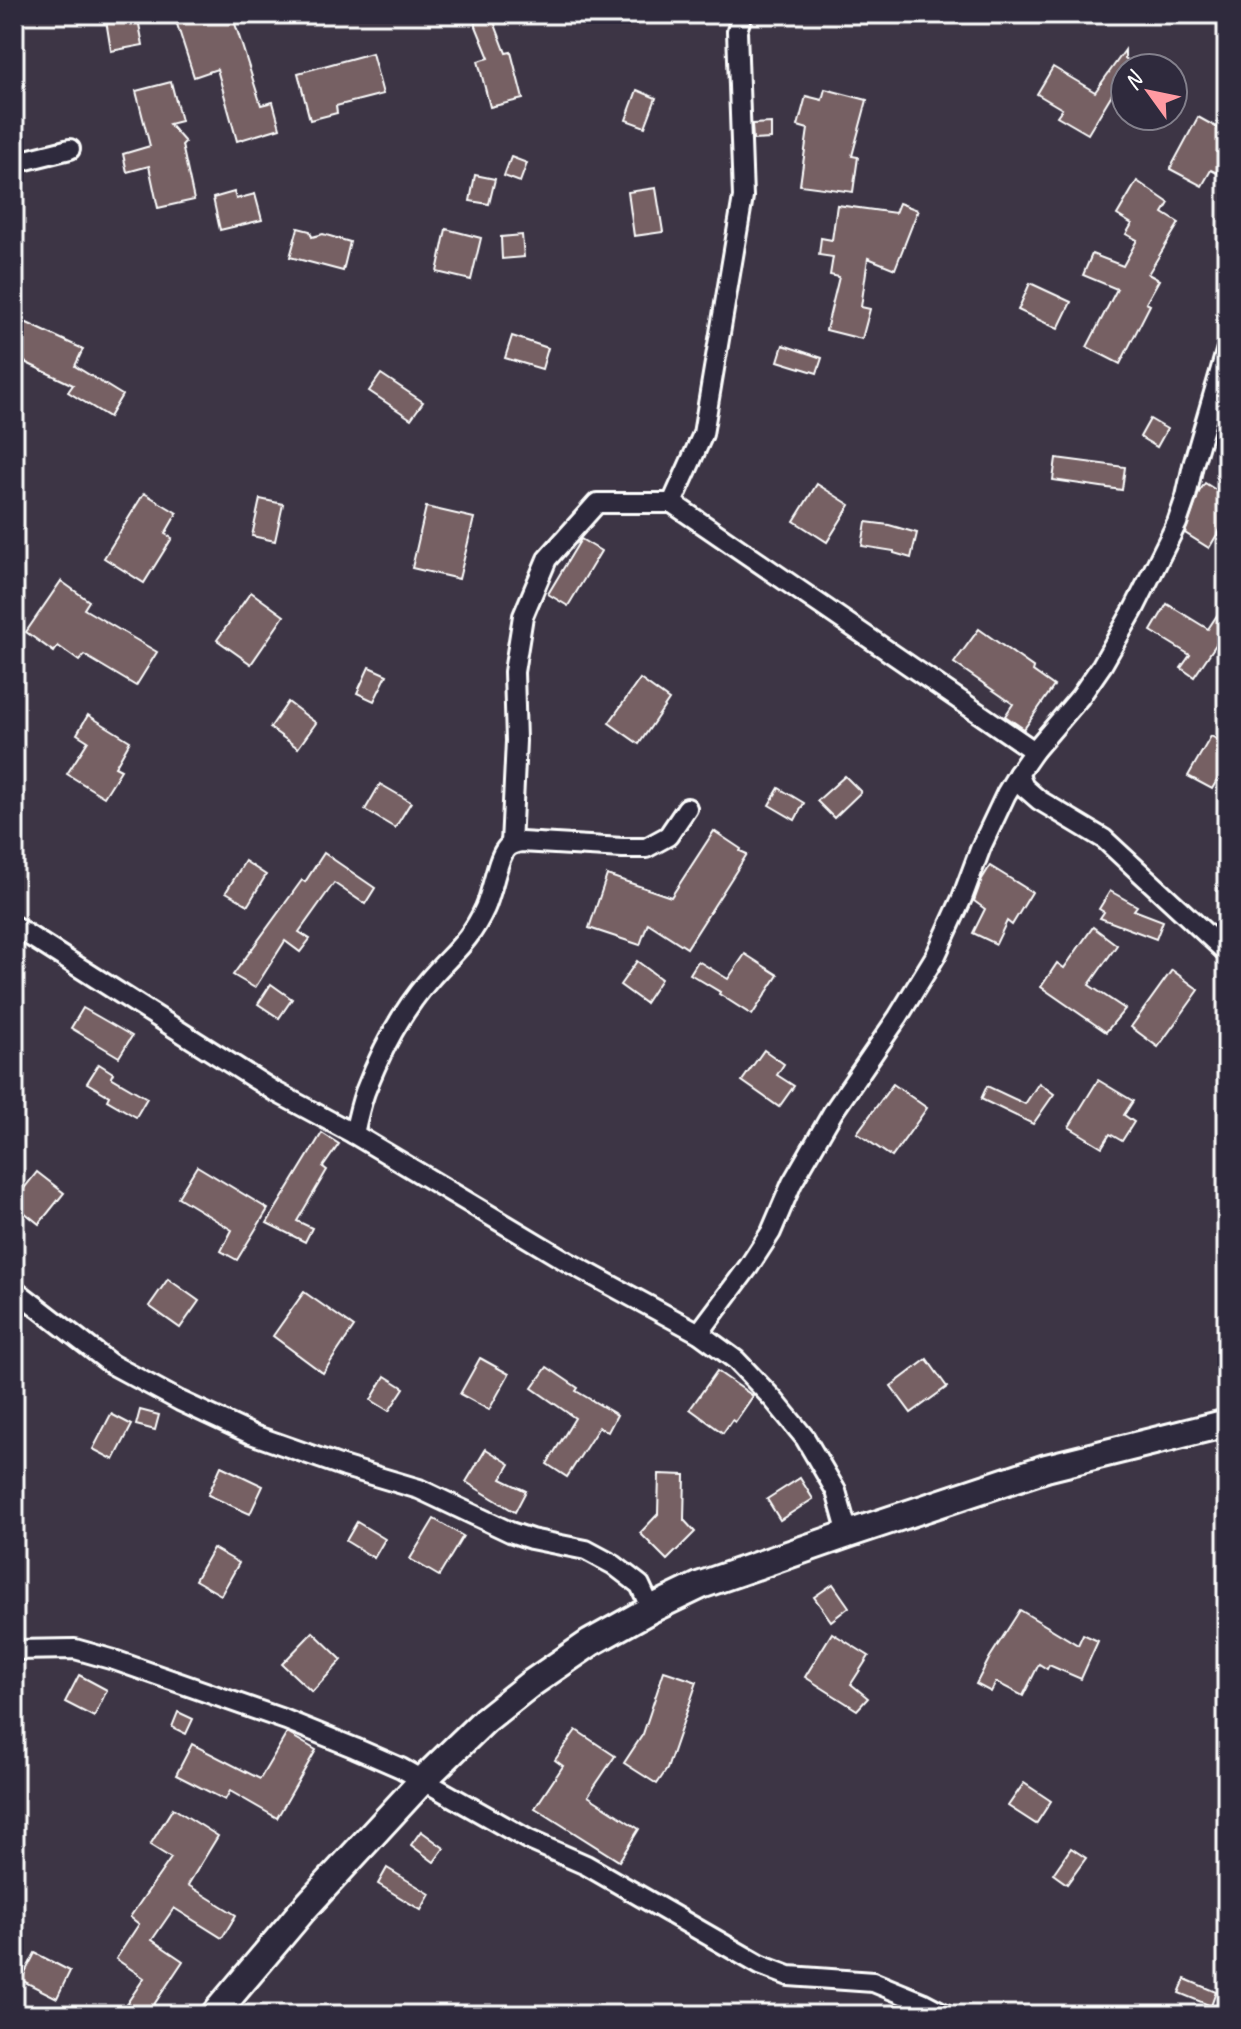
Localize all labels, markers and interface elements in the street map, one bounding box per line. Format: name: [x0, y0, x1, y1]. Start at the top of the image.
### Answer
north arrow: [1109, 52, 1189, 132]
text: N: [1118, 65, 1150, 95]

